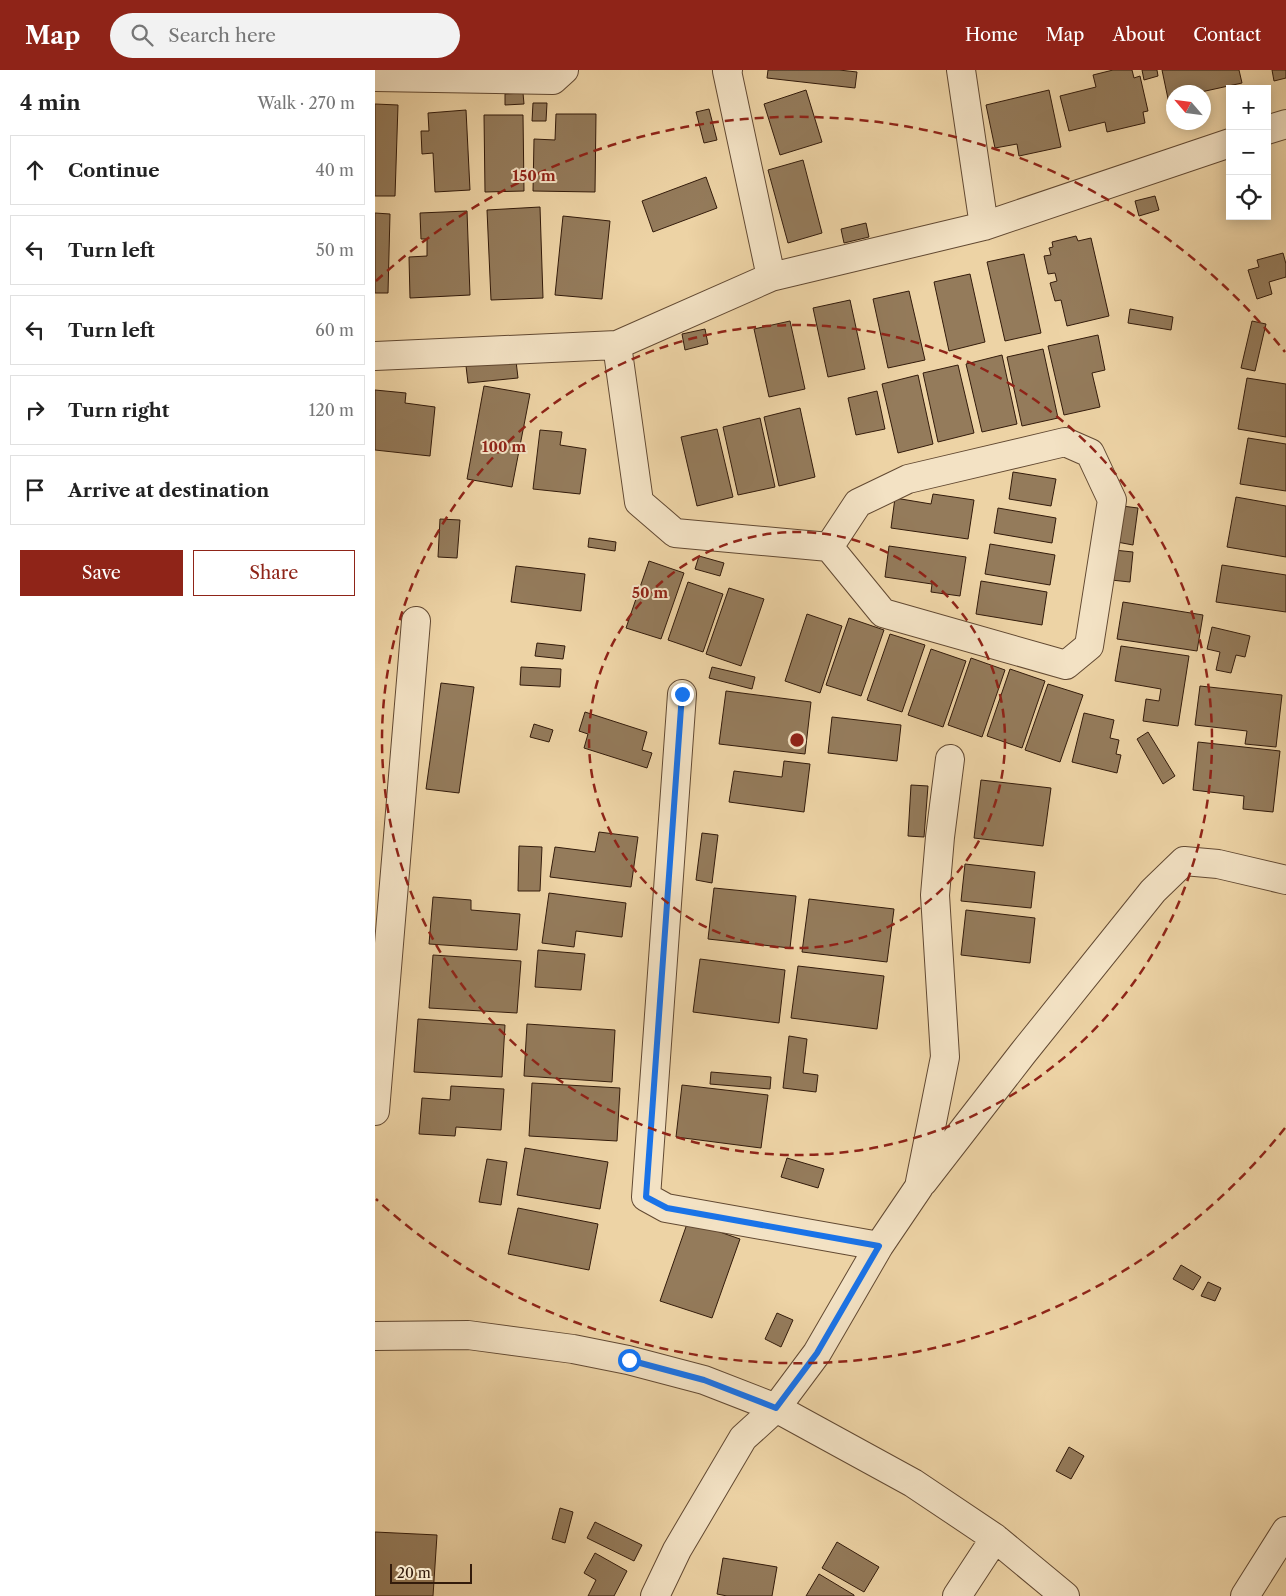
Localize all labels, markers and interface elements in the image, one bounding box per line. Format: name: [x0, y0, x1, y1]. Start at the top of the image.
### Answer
search box: [110, 13, 460, 58]
text: Map: [25, 21, 80, 50]
icon: search: [128, 21, 156, 49]
text: Search here: [168, 24, 276, 47]
text: Home: [965, 24, 1018, 46]
text: Map: [1046, 24, 1084, 46]
text: About: [1112, 24, 1165, 46]
text: Contact: [1193, 24, 1261, 46]
north arrow: [1166, 85, 1211, 130]
map controls: [1226, 85, 1271, 220]
button: +: [1226, 85, 1271, 130]
text: 4 min: [20, 90, 81, 115]
text: Walk · 270 m: [257, 93, 355, 113]
button: −: [1226, 130, 1271, 175]
icon: ahead: [21, 156, 49, 184]
text: Continue: [68, 159, 160, 182]
text: 40 m: [315, 160, 354, 180]
text: 150 m: [512, 166, 556, 185]
button: locate: [1226, 175, 1271, 220]
icon: left: [21, 236, 49, 264]
text: Turn left: [68, 239, 155, 262]
text: 50 m: [316, 240, 354, 260]
icon: left: [21, 316, 49, 344]
text: Turn left: [68, 319, 155, 342]
text: 60 m: [315, 320, 354, 340]
icon: right: [21, 396, 49, 424]
text: Turn right: [68, 399, 169, 422]
text: 120 m: [309, 400, 354, 420]
text: 100 m: [482, 437, 526, 456]
icon: arrive: [21, 476, 49, 504]
text: Arrive at destination: [68, 479, 269, 502]
button: Save: [20, 550, 183, 596]
button: Share: [193, 550, 355, 596]
text: 50 m: [632, 583, 668, 602]
route end: [671, 683, 694, 706]
centre of rings: [788, 731, 806, 749]
route start: [618, 1349, 641, 1372]
scale bar: [390, 1561, 473, 1584]
text: 20 m: [397, 1564, 431, 1582]

